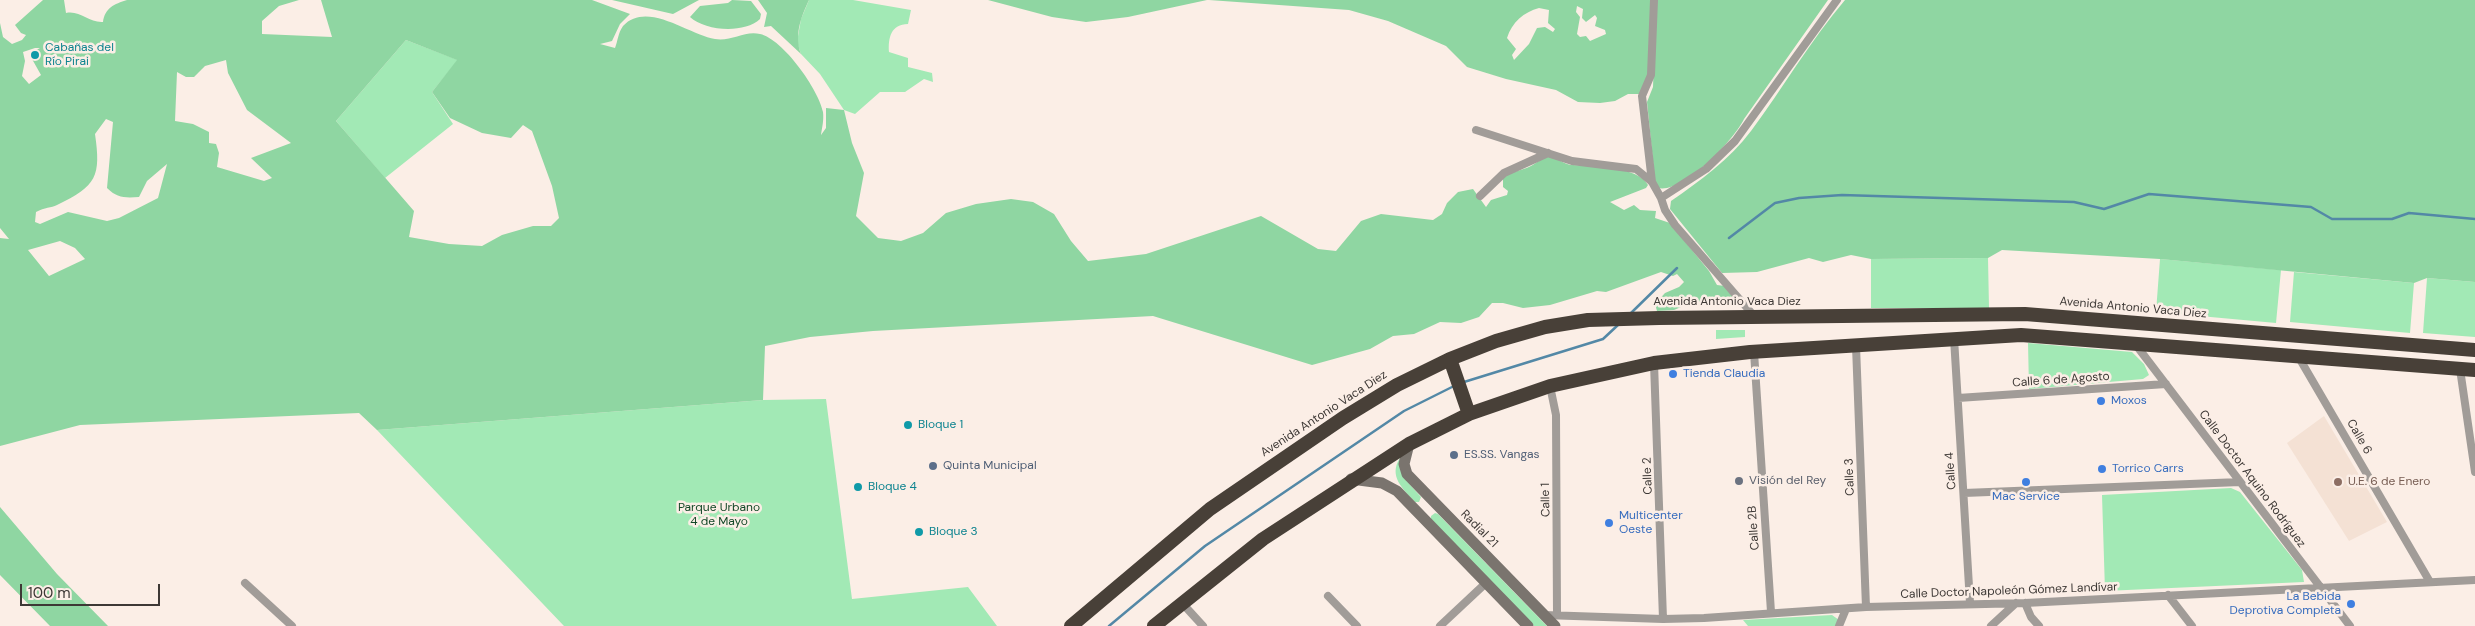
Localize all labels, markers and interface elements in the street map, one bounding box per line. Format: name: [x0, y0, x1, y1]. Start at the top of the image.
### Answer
place label: Cabañas del Río Pirai: [45, 41, 114, 69]
marker: Cabañas del Río Pirai: [29, 49, 41, 61]
street label: Avenida Antonio Vaca Diez: [2059, 294, 2207, 322]
street label: Avenida Antonio Vaca Diez: [1653, 295, 1801, 309]
place label: Tienda Claudia: [1683, 367, 1765, 381]
street label: Avenida Antonio Vaca Diez: [1258, 368, 1390, 460]
marker: Tienda Claudia: [1667, 368, 1679, 380]
street label: Calle 6 de Agosto: [2012, 369, 2110, 391]
place label: Moxos: [2111, 394, 2147, 408]
marker: Moxos: [2095, 395, 2107, 407]
street label: Calle Doctor Aquino Rodríguez: [2196, 407, 2308, 551]
street label: Calle 6: [2343, 417, 2375, 457]
place label: Bloque 1: [918, 418, 963, 432]
marker: Bloque 1: [902, 419, 914, 431]
place label: ES.SS. Vangas: [1464, 448, 1540, 462]
marker: ES.SS. Vangas: [1448, 449, 1460, 461]
street label: Calle 4: [1942, 452, 1960, 490]
street label: Calle 2: [1640, 457, 1656, 495]
street label: Calle 3: [1842, 458, 1858, 496]
place label: Quinta Municipal: [943, 459, 1037, 473]
marker: Quinta Municipal: [927, 460, 939, 472]
place label: Torrico Carrs: [2112, 462, 2184, 476]
marker: Torrico Carrs: [2096, 463, 2108, 475]
place label: Visión del Rey: [1749, 474, 1826, 488]
marker: Visión del Rey: [1733, 475, 1745, 487]
place label: U.E. 6 de Enero: [2348, 475, 2430, 489]
marker: Mac Service: [2020, 476, 2032, 488]
marker: U.E. 6 de Enero: [2332, 476, 2344, 488]
place label: Bloque 4: [868, 480, 917, 494]
marker: Bloque 4: [852, 481, 864, 493]
street label: Calle 1: [1539, 483, 1553, 517]
place label: Mac Service: [1992, 490, 2060, 504]
park label: Parque Urbano 4 de Mayo: [678, 501, 760, 529]
street label: Calle 2B: [1745, 505, 1763, 551]
street label: Radial 21: [1457, 507, 1501, 551]
place label: Multicenter Oeste: [1619, 509, 1683, 537]
marker: Multicenter Oeste: [1603, 517, 1615, 529]
place label: Bloque 3: [929, 525, 978, 539]
marker: Bloque 3: [913, 526, 925, 538]
scale bar: [22, 574, 162, 606]
street label: Calle Doctor Napoleón Gómez Landívar: [1900, 580, 2118, 602]
text: 100 m: [28, 583, 71, 603]
place label: La Bebida Deprotiva Completa: [2230, 590, 2341, 618]
marker: La Bebida Deprotiva Completa: [2345, 598, 2357, 610]

